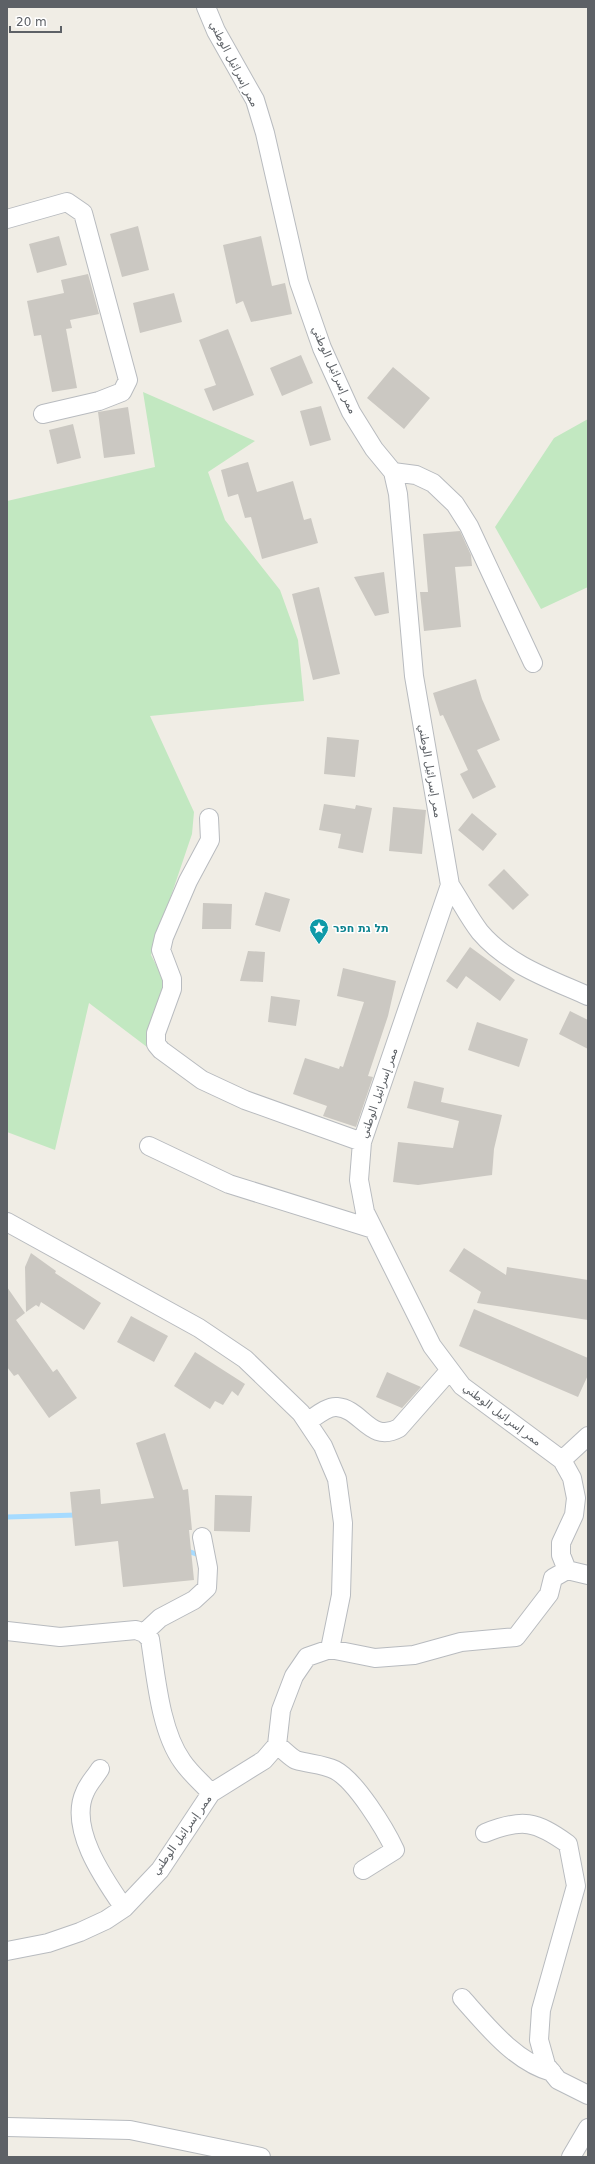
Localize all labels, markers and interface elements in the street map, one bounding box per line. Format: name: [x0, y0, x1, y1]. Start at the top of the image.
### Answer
scale bar: [10, 8, 61, 34]
text: 20 m: [16, 15, 47, 29]
street label: ممر إسرائيل الوطني: [207, 19, 261, 109]
street label: ممر إسرائيل الوطني: [309, 324, 359, 416]
street label: ممر إسرائيل الوطني: [415, 723, 445, 819]
place icon: תל גת חפר: [308, 917, 330, 945]
place label: תל גת חפר: [333, 922, 389, 935]
street label: ممر إسرائيل الوطني: [357, 1046, 401, 1140]
street label: ممر إسرائيل الوطني: [460, 1381, 544, 1449]
street label: ممر إسرائيل الوطني: [149, 1792, 215, 1878]

